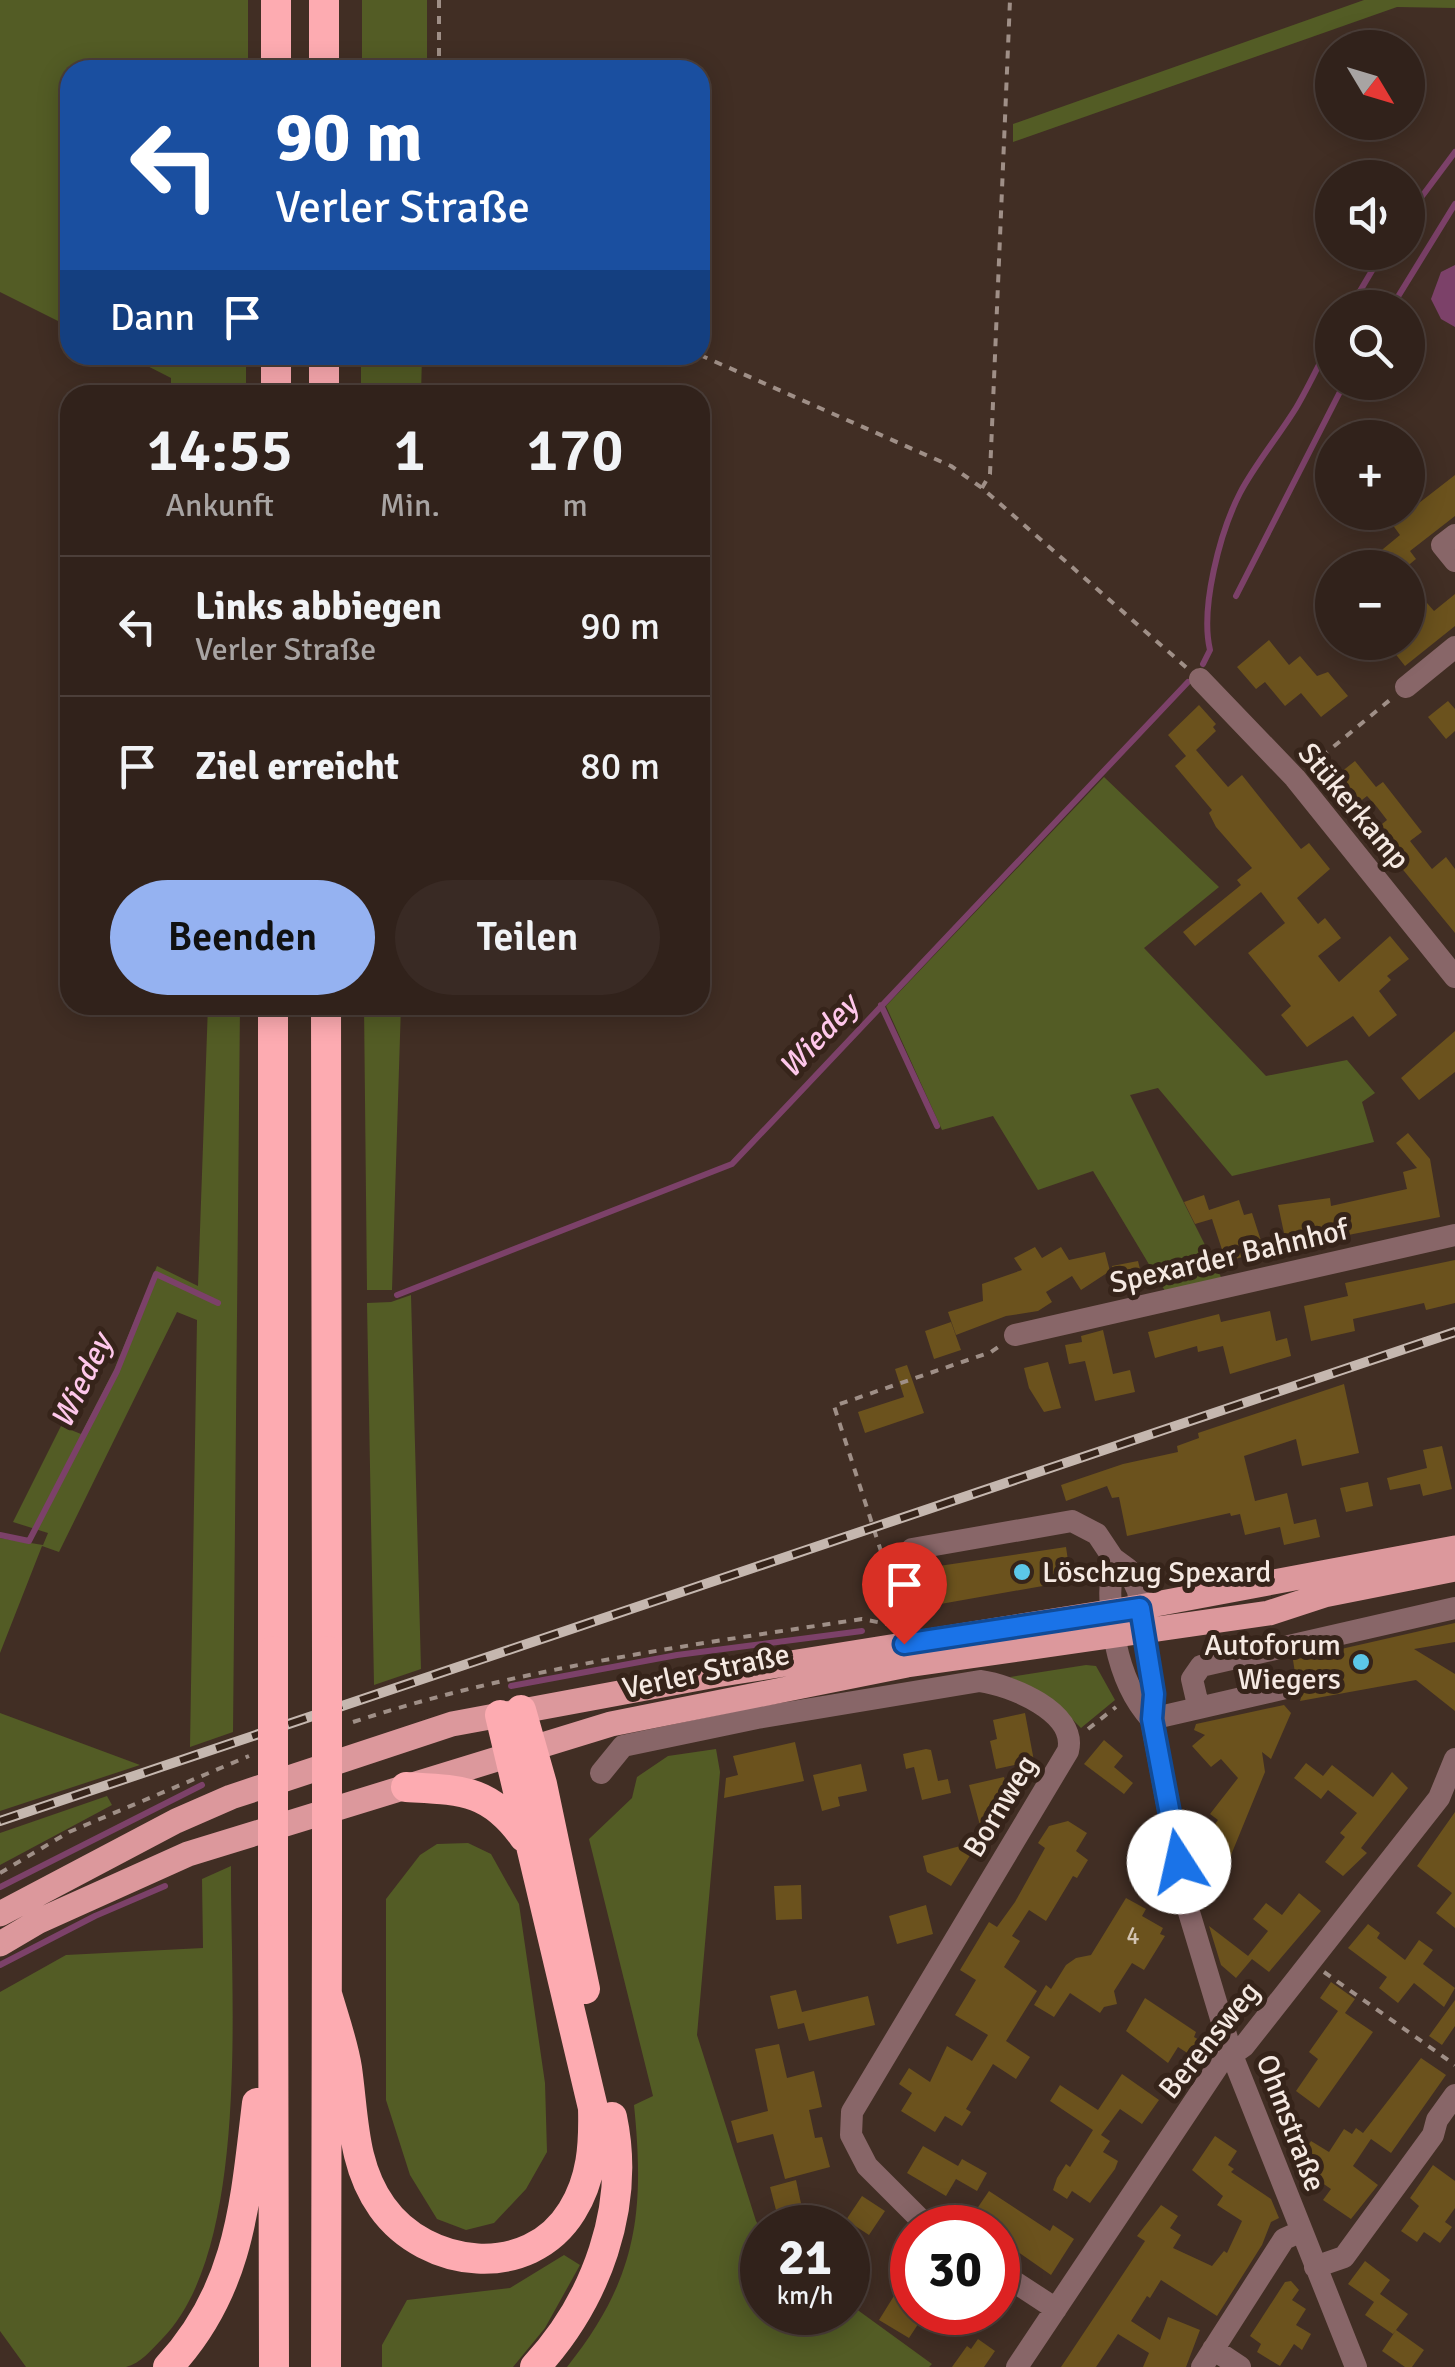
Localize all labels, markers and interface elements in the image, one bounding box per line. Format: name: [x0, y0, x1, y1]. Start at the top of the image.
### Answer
north arrow: [1315, 30, 1425, 140]
map controls: [1315, 30, 1425, 660]
text: 90 m: [275, 94, 423, 180]
icon: left: [110, 100, 240, 230]
button: sound: [1315, 160, 1425, 270]
text: Verler Straße: [275, 180, 530, 235]
icon: arrive: [215, 290, 270, 345]
button: search: [1315, 290, 1425, 400]
text: Dann: [110, 294, 195, 341]
text: 14:55: [146, 414, 293, 488]
text: 1: [393, 414, 426, 488]
text: 170: [526, 414, 624, 488]
button: +: [1315, 420, 1425, 530]
text: Ankunft: [166, 486, 274, 525]
text: Min.: [379, 486, 440, 525]
text: m: [562, 486, 588, 525]
button: −: [1315, 550, 1425, 660]
text: Links abbiegen: [195, 583, 442, 630]
icon: left: [110, 599, 165, 654]
text: 90 m: [580, 603, 660, 650]
text: Verler Straße: [195, 630, 376, 669]
street label: Stükerkamp: [1290, 735, 1417, 877]
icon: arrive: [110, 739, 165, 794]
text: Ziel erreicht: [195, 743, 399, 790]
text: 80 m: [580, 743, 660, 790]
button: Beenden: [110, 880, 375, 995]
button: Teilen: [395, 880, 660, 995]
water label: Wiedey: [770, 984, 869, 1086]
street label: Spexarder Bahnhof: [1106, 1211, 1354, 1302]
water label: Wiedey: [42, 1324, 123, 1434]
pin: [862, 1542, 947, 1645]
place label: Löschzug Spexard: [1042, 1554, 1271, 1591]
icon: arrive: [877, 1557, 932, 1612]
marker: Löschzug Spexard: [1011, 1561, 1033, 1583]
place label: Autoforum Wiegers: [1204, 1627, 1341, 1698]
street label: Verler Straße: [619, 1636, 793, 1707]
marker: Autoforum Wiegers: [1350, 1651, 1372, 1673]
street label: Bornweg: [956, 1748, 1045, 1864]
position arrow: [1127, 1810, 1231, 1914]
house number: 4: [1126, 1920, 1140, 1951]
street label: Berensweg: [1151, 1974, 1268, 2106]
street label: Ohmstraße: [1248, 2050, 1334, 2197]
speed limit sign: 30: [890, 2205, 1020, 2335]
text: 21: [778, 2227, 832, 2289]
text: km/h: [777, 2280, 833, 2311]

